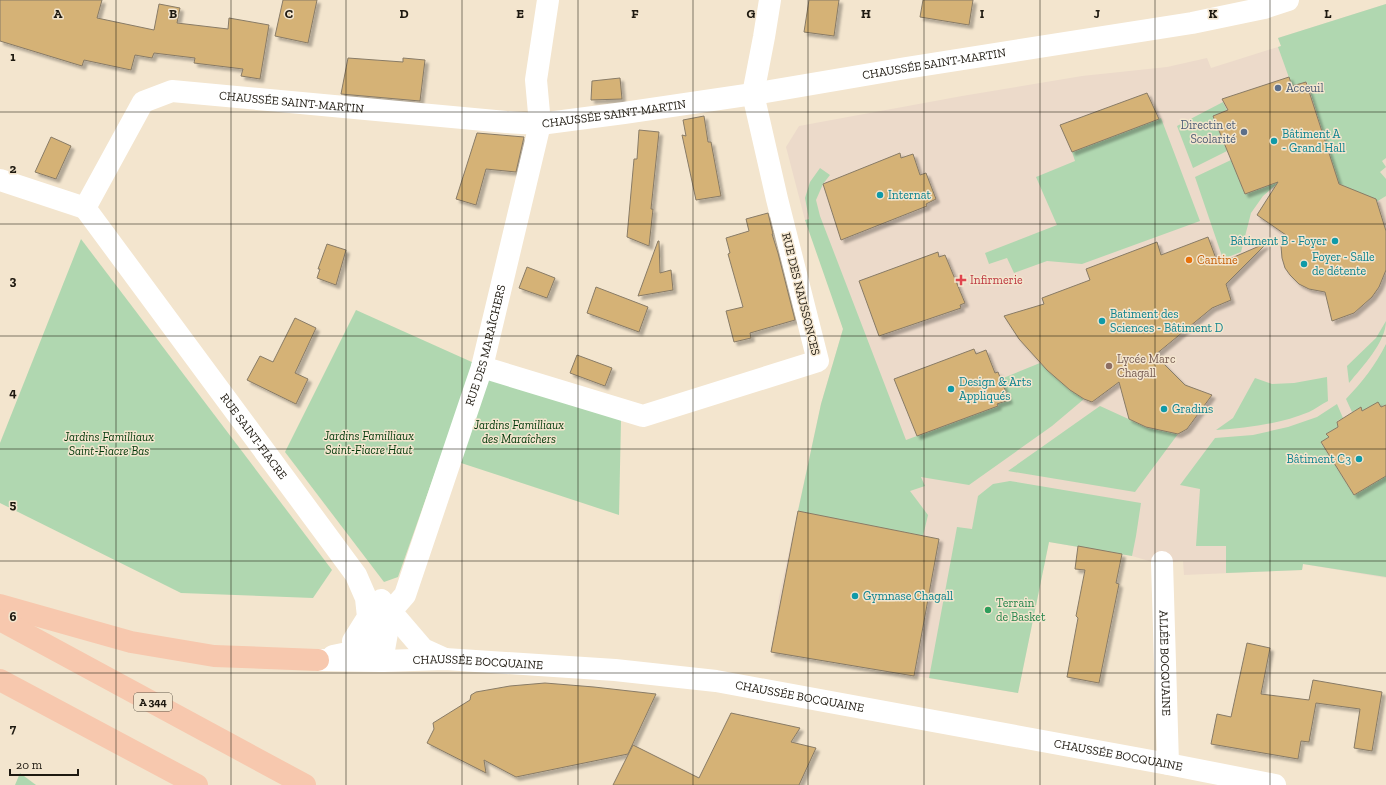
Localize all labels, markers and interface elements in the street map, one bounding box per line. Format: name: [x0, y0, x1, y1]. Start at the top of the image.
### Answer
text: A: [54, 6, 63, 21]
text: B: [169, 6, 177, 21]
text: C: [285, 6, 293, 21]
text: D: [399, 6, 409, 21]
text: E: [516, 6, 524, 21]
text: F: [631, 6, 639, 21]
text: G: [747, 6, 756, 21]
text: H: [861, 6, 871, 21]
text: I: [980, 6, 985, 21]
text: J: [1094, 6, 1100, 21]
text: K: [1209, 6, 1218, 21]
text: L: [1324, 6, 1332, 21]
street label: CHAUSSÉE SAINT-MARTIN: [861, 45, 1007, 82]
text: 1: [10, 49, 16, 64]
place label: Acceuil: [1286, 81, 1324, 95]
marker: Acceuil: [1273, 83, 1283, 93]
street label: CHAUSSÉE SAINT-MARTIN: [219, 88, 365, 116]
street label: CHAUSSÉE SAINT-MARTIN: [541, 97, 687, 131]
place label: Directin et Scolarité: [1180, 118, 1237, 146]
marker: Directin et Scolarité: [1239, 127, 1249, 137]
place label: Bâtiment A - Grand Hall: [1282, 127, 1345, 155]
marker: Bâtiment A - Grand Hall: [1269, 136, 1279, 146]
text: 2: [10, 161, 17, 176]
place label: Internat: [888, 188, 932, 202]
marker: Internat: [875, 190, 885, 200]
street label: RUE DES NAUSSONCES: [779, 231, 823, 357]
place label: Bâtiment B - Foyer: [1230, 234, 1327, 248]
marker: Bâtiment B - Foyer: [1330, 236, 1340, 246]
place label: Foyer - Salle de détente: [1312, 250, 1375, 278]
place label: Cantine: [1197, 253, 1238, 267]
marker: Cantine: [1184, 255, 1194, 265]
marker: Foyer - Salle de détente: [1299, 259, 1309, 269]
text: 3: [10, 273, 17, 288]
place label: Infirmerie: [970, 273, 1023, 287]
marker: Infirmerie: [955, 274, 967, 286]
street label: RUE DES MARAÎCHERS: [462, 283, 508, 408]
place label: Batiment des Sciences - Bâtiment D: [1110, 307, 1223, 335]
marker: Batiment des Sciences - Bâtiment D: [1097, 316, 1107, 326]
place label: Lycée Marc Chagall: [1117, 352, 1176, 380]
marker: Lycée Marc Chagall: [1104, 361, 1114, 371]
place label: Design & Arts Appliqués: [959, 375, 1032, 403]
marker: Design & Arts Appliqués: [946, 384, 956, 394]
text: 4: [9, 385, 17, 400]
street label: RUE SAINT-FIACRE: [217, 391, 290, 482]
place label: Gradins: [1172, 402, 1213, 416]
marker: Gradins: [1159, 404, 1169, 414]
park label: Jardins Familliaux des Maraîchers: [473, 418, 564, 446]
park label: Jardins Familliaux Saint-Fiacre Haut: [323, 429, 414, 457]
park label: Jardins Familliaux Saint-Fiacre Bas: [63, 430, 154, 458]
place label: Bâtiment C3: [1286, 452, 1351, 466]
marker: Bâtiment C3: [1354, 454, 1364, 464]
text: 5: [10, 497, 17, 512]
place label: Gymnase Chagall: [863, 589, 953, 603]
marker: Gymnase Chagall: [850, 591, 860, 601]
place label: Terrain de Basket: [996, 596, 1046, 624]
marker: Terrain de Basket: [983, 605, 993, 615]
text: 6: [10, 609, 17, 624]
street label: ALLÉE BOCQUAINE: [1156, 610, 1174, 716]
street label: CHAUSSÉE BOCQUAINE: [412, 652, 543, 672]
street label: CHAUSSÉE BOCQUAINE: [734, 678, 865, 715]
road number: A 344: [134, 693, 172, 711]
text: 7: [10, 721, 17, 736]
street label: CHAUSSÉE BOCQUAINE: [1053, 736, 1184, 774]
scale bar: [10, 751, 78, 777]
text: 20 m: [16, 758, 43, 772]

